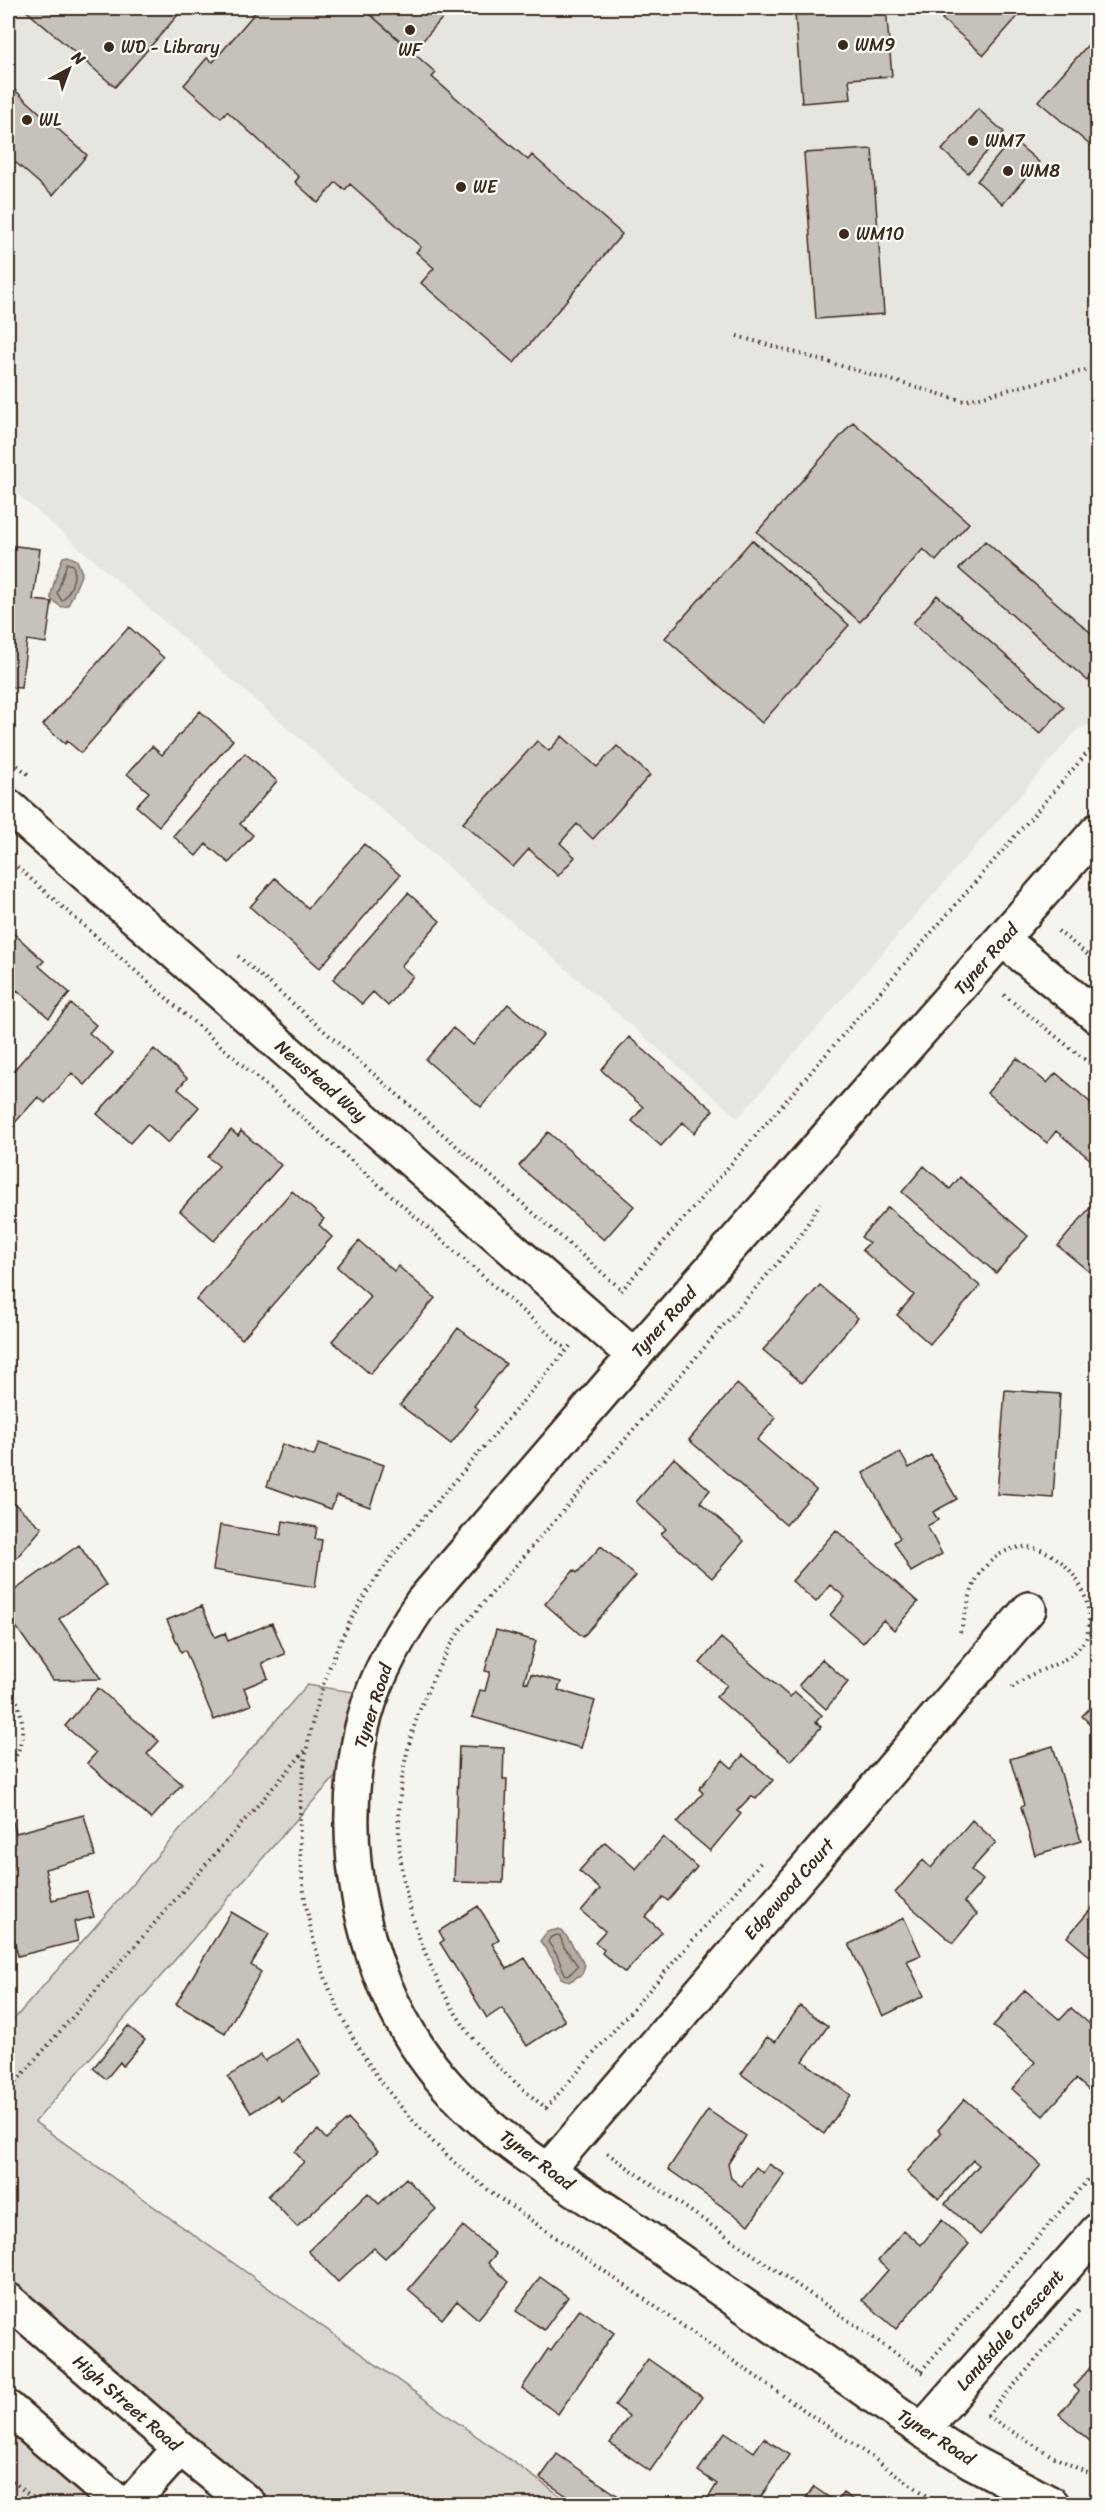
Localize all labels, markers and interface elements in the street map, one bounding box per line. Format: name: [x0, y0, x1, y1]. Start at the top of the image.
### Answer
marker: WF: [403, 23, 417, 37]
place label: WM9: [855, 29, 895, 61]
place label: WD - Library: [121, 31, 220, 63]
place label: WF: [398, 34, 423, 66]
marker: WM9: [836, 38, 850, 52]
north arrow: [39, 39, 99, 99]
marker: WD - Library: [102, 40, 116, 54]
text: N: [64, 43, 93, 73]
place label: WL: [39, 104, 62, 136]
marker: WL: [20, 113, 34, 127]
place label: WM7: [985, 125, 1026, 157]
marker: WM7: [966, 134, 980, 148]
place label: WM8: [1020, 155, 1060, 187]
marker: WM8: [1001, 164, 1015, 178]
place label: WE: [473, 171, 498, 203]
marker: WE: [454, 180, 468, 194]
place label: WM10: [856, 218, 904, 250]
marker: WM10: [837, 227, 851, 241]
street label: Tyner Road: [945, 914, 1028, 1002]
street label: Newstead Way: [267, 1031, 375, 1131]
street label: Tyner Road: [623, 1278, 706, 1365]
street label: Tyner Road: [344, 1658, 402, 1752]
street label: Edgewood Court: [735, 1830, 843, 1947]
street label: Tyner Road: [492, 2121, 583, 2200]
street label: Landsdale Crescent: [948, 2262, 1072, 2398]
street label: High Street Road: [65, 2346, 190, 2461]
street label: Tyner Road: [891, 2400, 983, 2475]

